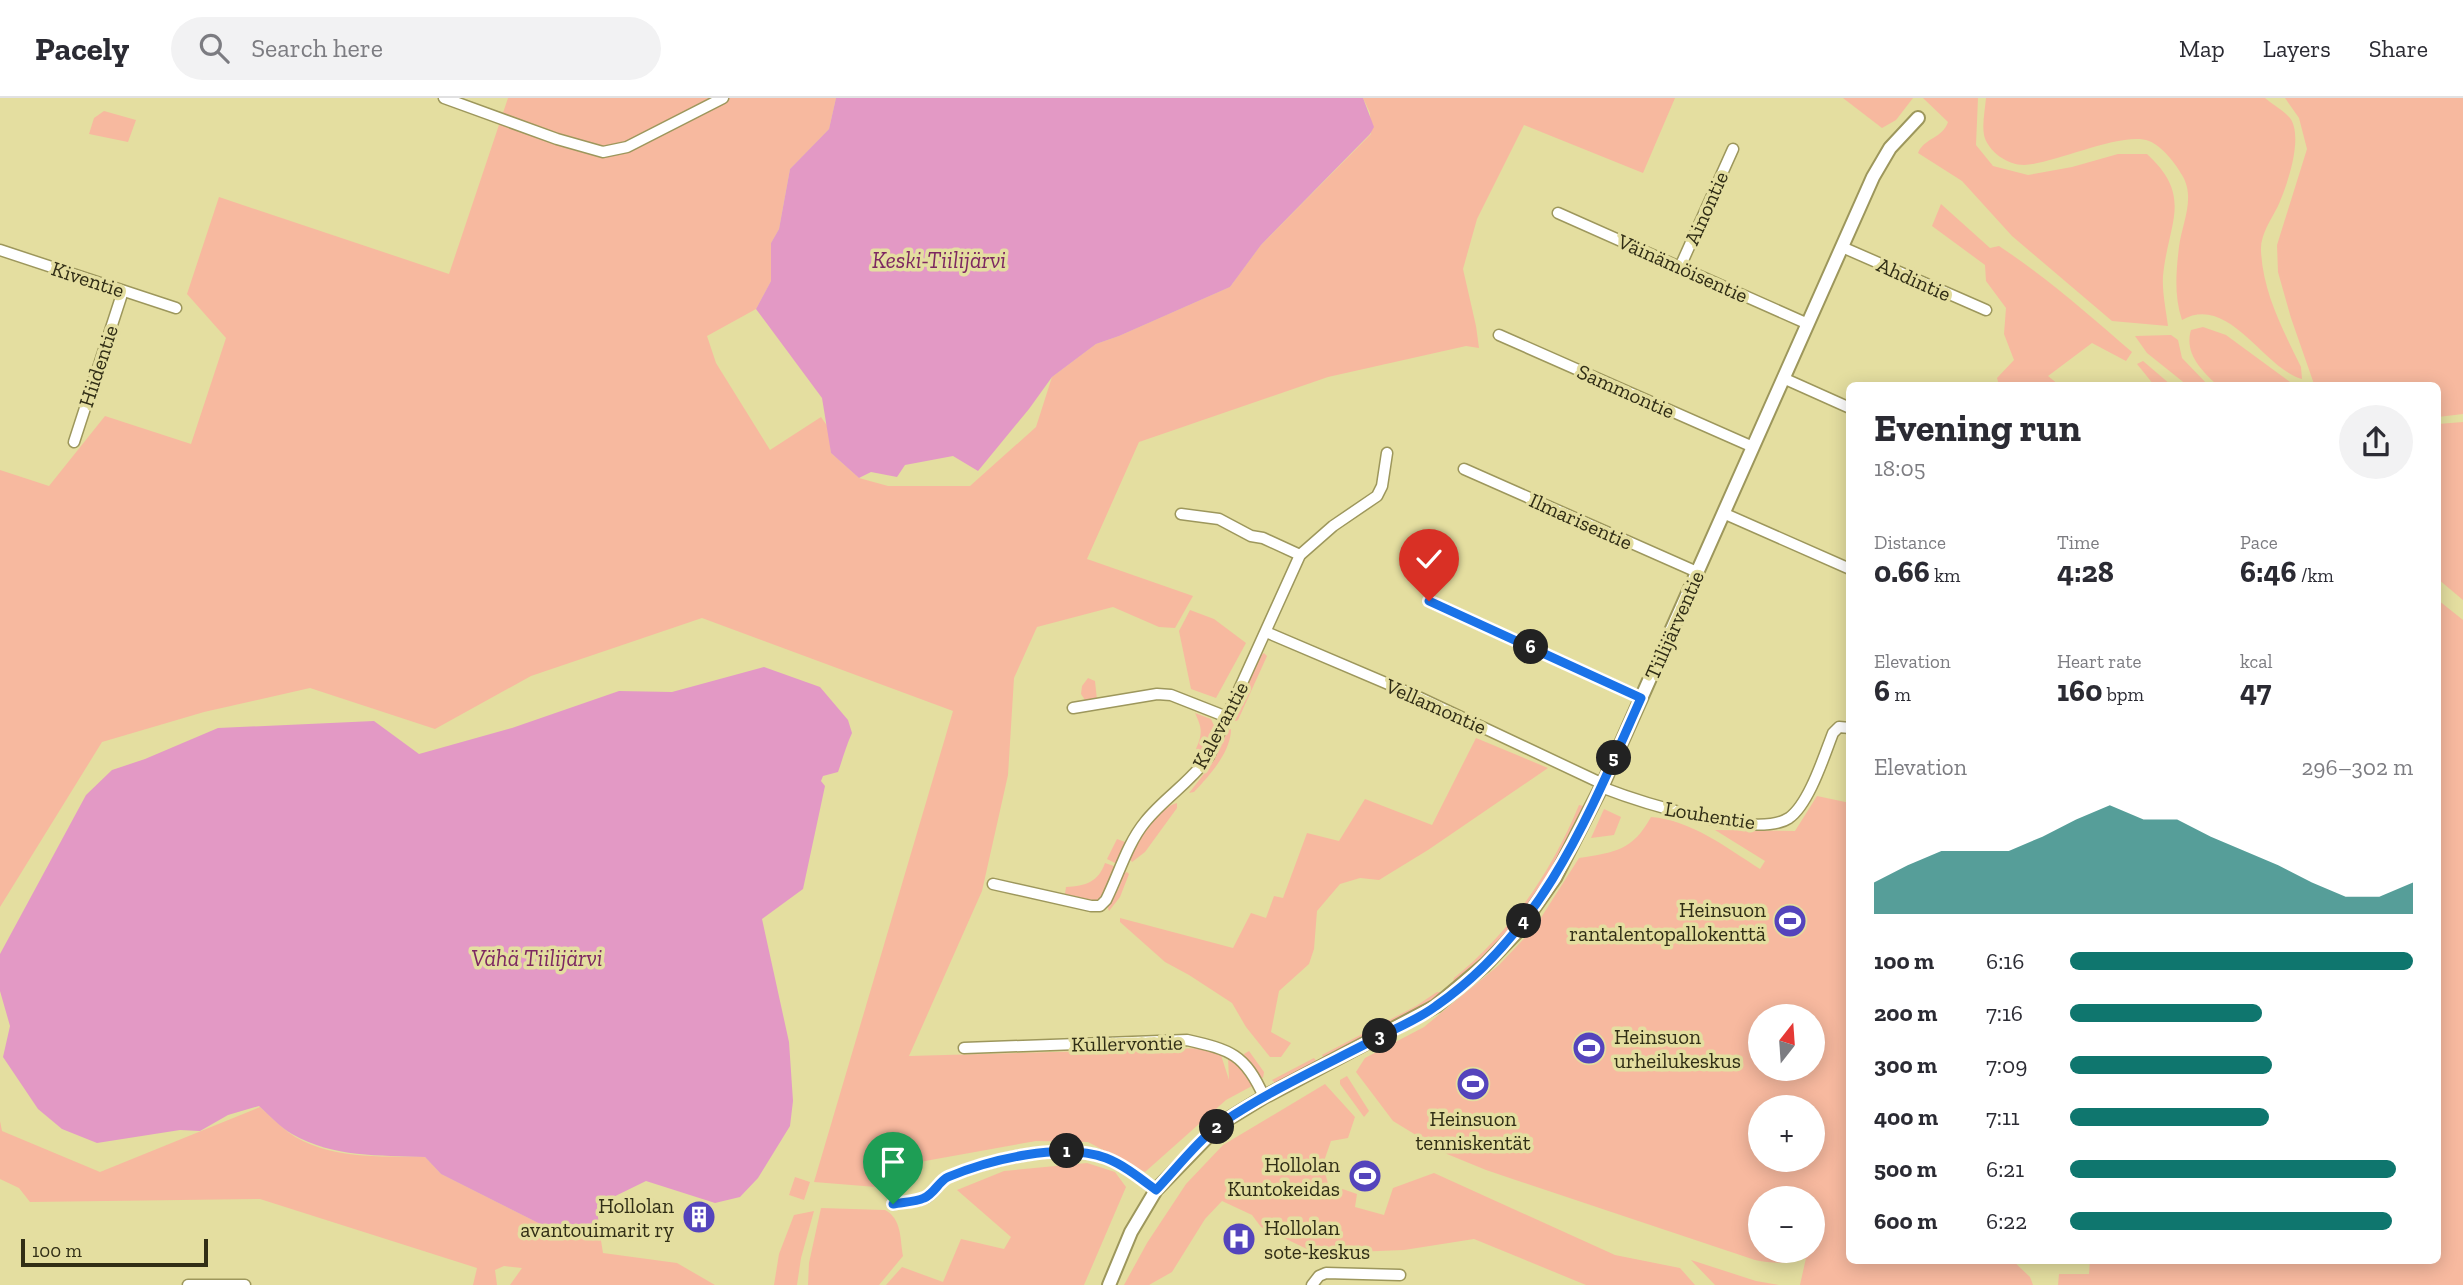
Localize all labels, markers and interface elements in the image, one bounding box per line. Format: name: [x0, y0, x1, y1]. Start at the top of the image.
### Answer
search box: [171, 17, 661, 80]
text: Pacely: [35, 29, 129, 68]
icon: search: [195, 29, 233, 67]
text: Search here: [251, 32, 383, 64]
text: Map: [2179, 34, 2225, 63]
text: Layers: [2263, 34, 2331, 63]
text: Share: [2369, 34, 2428, 63]
street label: Ainontie: [1679, 167, 1733, 249]
street label: Väinämöisentie: [1613, 228, 1752, 308]
water label: Keski-Tiilijärvi: [872, 246, 1006, 274]
street label: Ahdintie: [1873, 252, 1955, 306]
street label: Kiventie: [49, 256, 128, 302]
street label: Hiidentie: [73, 322, 123, 410]
street label: Sammontie: [1573, 358, 1679, 424]
text: Evening run: [1874, 405, 2081, 451]
button: share: [2339, 405, 2413, 479]
text: 18:05: [1874, 454, 1925, 482]
street label: Ilmarisentie: [1526, 487, 1636, 555]
pin: [1399, 529, 1459, 601]
text: Distance: [1874, 531, 1946, 554]
text: Time: [2057, 531, 2099, 554]
text: Pace: [2240, 531, 2278, 554]
icon: check: [1410, 540, 1448, 578]
text: 0.66: [1874, 554, 1930, 590]
text: 4:28: [2057, 554, 2114, 590]
text: 6:46: [2240, 554, 2297, 590]
text: km: [1930, 564, 1960, 587]
text: /km: [2297, 564, 2334, 587]
street label: Tiilijärventie: [1639, 567, 1710, 684]
pin: 6: [1514, 630, 1548, 664]
text: 6: [1525, 635, 1536, 658]
text: Elevation: [1874, 650, 1951, 673]
text: Heart rate: [2057, 650, 2142, 673]
text: kcal: [2240, 650, 2273, 673]
street label: Vellamontie: [1381, 672, 1490, 739]
text: 6: [1874, 673, 1890, 709]
text: 160: [2057, 673, 2102, 709]
text: 47: [2240, 673, 2271, 709]
street label: Kalevantie: [1187, 677, 1253, 773]
text: m: [1890, 683, 1911, 706]
text: bpm: [2102, 683, 2144, 706]
pin: 5: [1596, 740, 1632, 776]
text: 5: [1609, 746, 1618, 769]
text: Elevation: [1874, 753, 1967, 781]
text: 296–302 m: [2301, 753, 2413, 781]
street label: Louhentie: [1663, 796, 1757, 835]
place label: Heinsuon rantalentopallokenttä: [1569, 897, 1766, 946]
sports icon: Heinsuon rantalentopallokenttä: [1771, 902, 1809, 940]
pin: 4: [1506, 904, 1542, 938]
text: 4: [1518, 909, 1529, 932]
water label: Vähä Tiilijärvi: [471, 944, 603, 972]
text: 100 m: [1874, 947, 1934, 975]
text: 6:16: [1986, 947, 2024, 975]
text: 200 m: [1874, 999, 1937, 1027]
text: 7:16: [1986, 999, 2023, 1027]
north arrow: [1748, 1004, 1825, 1082]
map controls: [1748, 1004, 1825, 1263]
pin: 3: [1362, 1018, 1398, 1054]
text: 3: [1374, 1024, 1385, 1047]
place label: Heinsuon urheilukeskus: [1614, 1024, 1741, 1073]
sports icon: Heinsuon urheilukeskus: [1570, 1029, 1608, 1067]
street label: Kullervontie: [1071, 1030, 1183, 1056]
text: 300 m: [1874, 1051, 1937, 1079]
text: 7:09: [1986, 1051, 2027, 1079]
sports icon: Heinsuon tenniskentät: [1454, 1065, 1492, 1103]
button: +: [1748, 1095, 1825, 1172]
text: 400 m: [1874, 1103, 1938, 1131]
text: 7:11: [1986, 1103, 2020, 1131]
place label: Heinsuon tenniskentät: [1416, 1106, 1531, 1155]
pin: 2: [1200, 1110, 1234, 1144]
text: 2: [1211, 1115, 1222, 1138]
pin: [863, 1132, 923, 1204]
pin: 1: [1050, 1134, 1084, 1168]
text: 1: [1063, 1139, 1070, 1162]
icon: arrive: [874, 1143, 912, 1181]
place label: Hollolan Kuntokeidas: [1227, 1152, 1340, 1201]
text: 500 m: [1874, 1155, 1937, 1183]
text: 6:21: [1986, 1155, 2024, 1183]
sports icon: Hollolan Kuntokeidas: [1346, 1157, 1384, 1195]
button: −: [1748, 1186, 1825, 1263]
place label: Hollolan avantouimarit ry: [520, 1193, 674, 1242]
building icon: Hollolan avantouimarit ry: [680, 1198, 718, 1236]
text: 600 m: [1874, 1207, 1937, 1235]
text: 6:22: [1986, 1207, 2027, 1235]
place label: Hollolan sote-keskus: [1264, 1215, 1370, 1264]
hospital icon: Hollolan sote-keskus: [1220, 1220, 1258, 1258]
scale bar: [21, 1236, 208, 1268]
text: 100 m: [32, 1239, 82, 1262]

